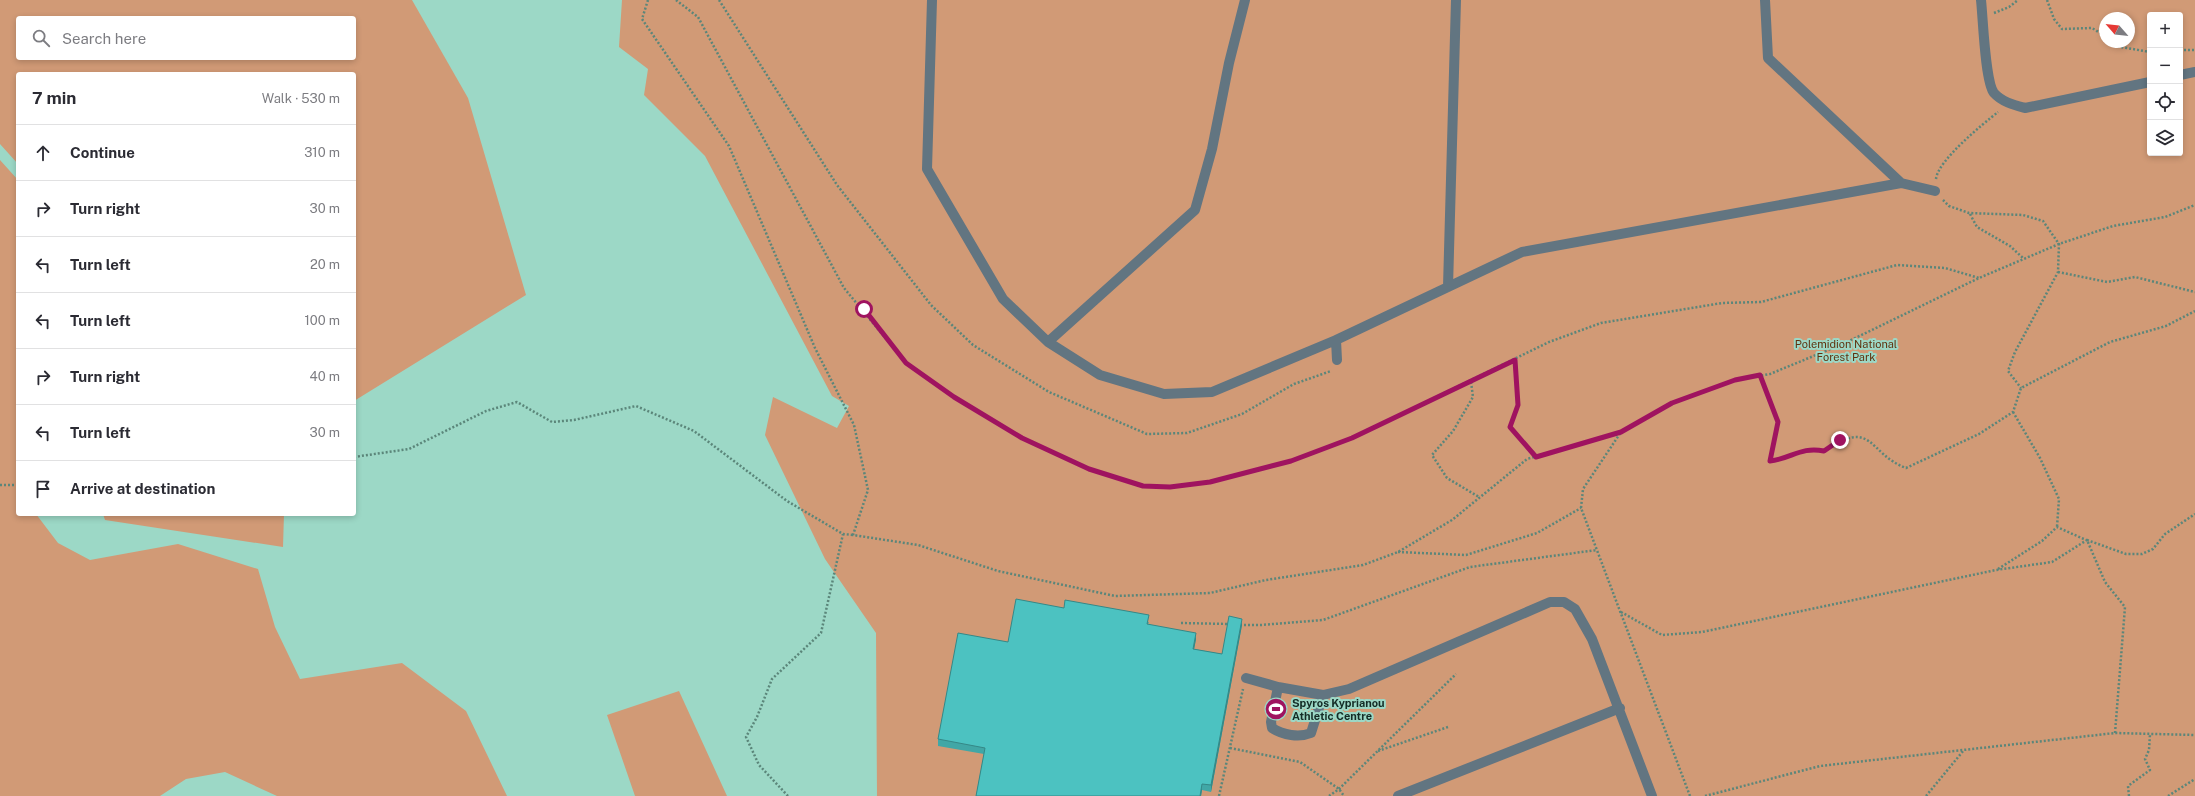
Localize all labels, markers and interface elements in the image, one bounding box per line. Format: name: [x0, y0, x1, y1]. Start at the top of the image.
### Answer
north arrow: [2099, 12, 2135, 48]
map controls: [2147, 12, 2183, 156]
button: +: [2147, 12, 2183, 48]
search box: [16, 16, 356, 60]
icon: search: [30, 27, 52, 49]
text: Search here: [62, 30, 146, 47]
button: −: [2147, 48, 2183, 84]
button: locate: [2147, 84, 2183, 120]
text: 7 min: [32, 88, 76, 108]
text: Walk · 530 m: [262, 91, 340, 106]
button: layers: [2147, 120, 2183, 156]
icon: ahead: [32, 142, 54, 164]
text: Continue: [70, 144, 135, 161]
text: 310 m: [304, 145, 340, 160]
icon: right: [32, 198, 54, 220]
text: Turn right: [70, 200, 140, 217]
text: 30 m: [310, 201, 340, 216]
icon: left: [32, 254, 54, 276]
text: Turn left: [70, 256, 131, 273]
text: 20 m: [310, 257, 340, 272]
route start: [855, 300, 873, 318]
icon: left: [32, 310, 54, 332]
text: Turn left: [70, 312, 131, 329]
text: 100 m: [304, 313, 340, 328]
park label: Polemidion National Forest Park: [1795, 338, 1897, 363]
icon: right: [32, 366, 54, 388]
text: Turn right: [70, 368, 140, 385]
text: 40 m: [309, 369, 340, 384]
icon: left: [32, 422, 54, 444]
text: Turn left: [70, 424, 131, 441]
text: 30 m: [310, 425, 340, 440]
route end: [1831, 431, 1849, 449]
icon: arrive: [32, 478, 54, 500]
text: Arrive at destination: [70, 480, 215, 497]
sports icon: Spyros Kyprianou Athletic Centre: [1263, 696, 1289, 722]
place label: Spyros Kyprianou Athletic Centre: [1292, 697, 1385, 722]

